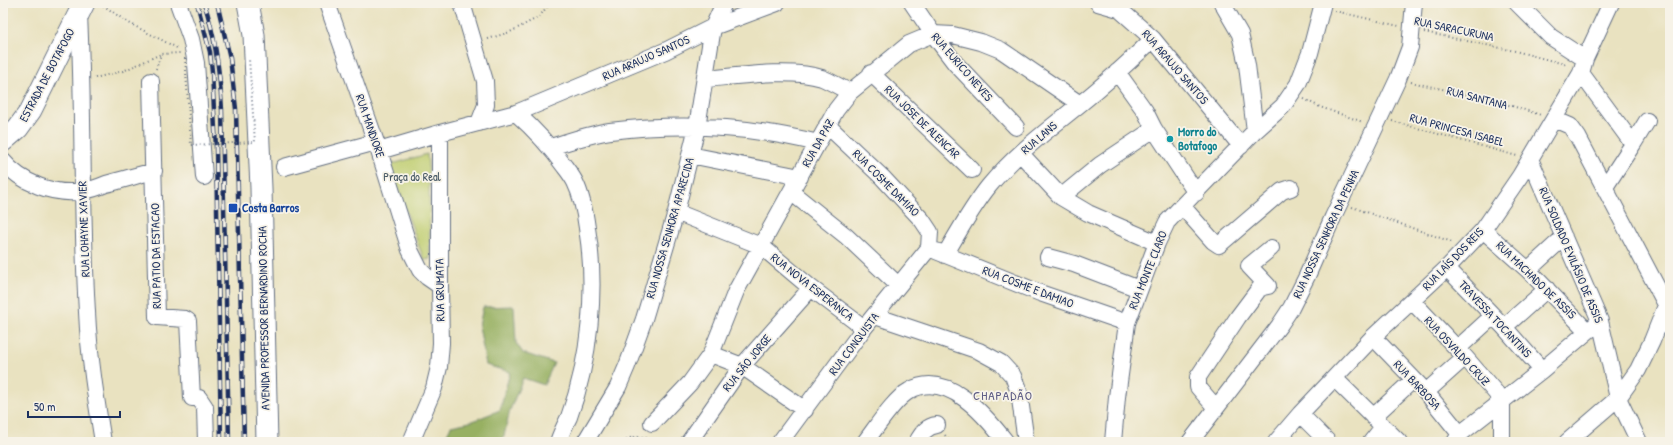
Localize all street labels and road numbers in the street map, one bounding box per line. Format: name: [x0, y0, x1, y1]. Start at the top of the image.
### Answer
street label: RUA SARACURUNA: [1413, 12, 1496, 45]
street label: ESTRADA DE BOTAFOGO: [15, 25, 79, 125]
street label: RUA ARAUJO SANTOS: [1138, 26, 1213, 108]
street label: RUA EURICO NEVES: [928, 29, 997, 105]
street label: RUA ARAUJO SANTOS: [599, 30, 693, 84]
street label: RUA JOSE DE ALENCAR: [881, 81, 964, 163]
street label: RUA SANTANA: [1445, 82, 1509, 113]
street label: RUA MANDIORE: [352, 92, 389, 160]
street label: RUA PRINCESA ISABEL: [1408, 109, 1507, 150]
street label: RUA DA PAZ: [797, 116, 838, 170]
street label: RUA LANS: [1017, 117, 1061, 158]
street label: RUA COSME DAMIAO: [849, 145, 924, 220]
street label: RUA NOSSA SENHORA APARECIDA: [641, 155, 698, 300]
street label: RUA NOSSA SENHORA DA PENHA: [1288, 167, 1363, 301]
street label: RUA LOHAYNE XAVIER: [73, 180, 94, 277]
street label: RUA SOLDADO EVILÁSIO DE ASSIS: [1535, 184, 1608, 326]
street label: RUA PATIO DA ESTACAO: [146, 203, 165, 309]
street label: RUA LAÍS DOS REIS: [1418, 223, 1488, 294]
street label: AVENIDA PROFESSOR BERNARDINO ROCHA: [253, 226, 274, 410]
street label: RUA MONTE CLARO: [1124, 228, 1171, 312]
street label: RUA MACHADO DE ASSIS: [1492, 237, 1581, 323]
street label: RUA NOVA ESPERANCA: [767, 249, 857, 325]
street label: RUA GRUMATA: [430, 258, 449, 322]
street label: RUA COSME E DAMIAO: [980, 261, 1077, 312]
street label: TRAVESSA TOCANTINS: [1455, 276, 1536, 361]
street label: RUA CONQUISTA: [824, 309, 883, 379]
street label: RUA OSVALDO CRUZ: [1421, 312, 1494, 389]
street label: RUA SÃO JORGE: [718, 330, 775, 395]
street label: RUA BARBOSA: [1390, 356, 1445, 413]

